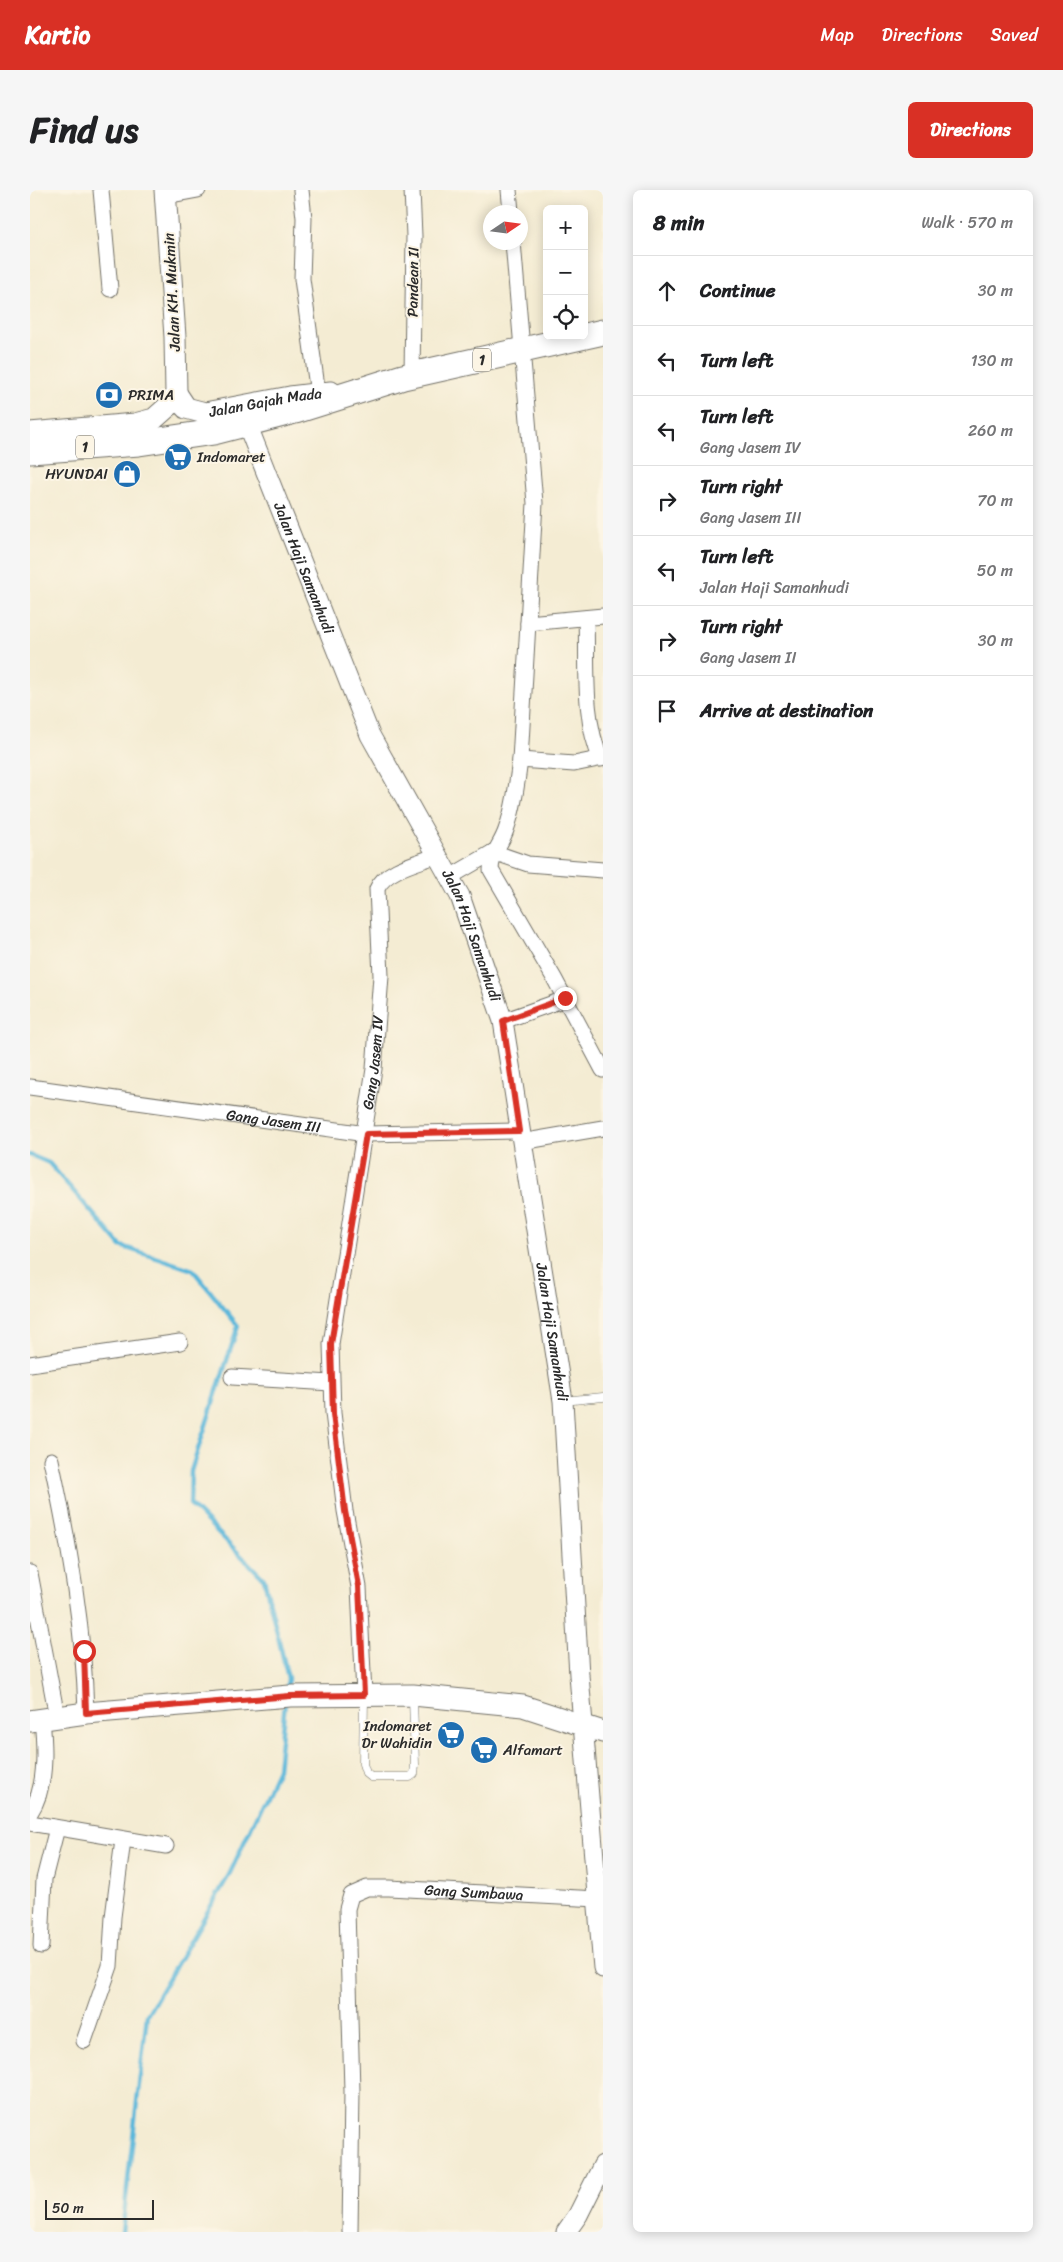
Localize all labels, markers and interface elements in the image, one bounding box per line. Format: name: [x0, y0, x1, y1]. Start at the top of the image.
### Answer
text: Kartio: [25, 14, 90, 56]
text: Map: [821, 19, 854, 51]
text: Directions: [882, 19, 963, 51]
text: Saved: [991, 19, 1038, 51]
text: Find us: [30, 99, 138, 161]
button: Directions: [908, 102, 1033, 158]
text: 8 min: [653, 204, 704, 242]
north arrow: [483, 205, 528, 250]
map controls: [543, 205, 588, 340]
button: +: [543, 205, 588, 250]
text: Walk · 570 m: [921, 208, 1013, 237]
street label: Jalan KH. Mukmin: [156, 232, 188, 353]
street label: Pandean II: [399, 246, 427, 317]
button: −: [543, 250, 588, 295]
text: Continue: [700, 274, 776, 307]
text: 30 m: [978, 276, 1013, 305]
icon: ahead: [653, 277, 681, 305]
button: locate: [543, 295, 588, 340]
text: Turn left: [700, 344, 773, 377]
text: 130 m: [971, 346, 1013, 375]
icon: left: [653, 347, 681, 375]
road number: 1: [473, 348, 491, 372]
bank icon: PRIMA: [94, 380, 124, 410]
street label: Jalan Gajah Mada: [206, 380, 324, 425]
place label: PRIMA: [128, 382, 174, 408]
text: Turn left: [700, 400, 773, 433]
text: 260 m: [968, 416, 1013, 445]
icon: left: [653, 417, 681, 445]
text: Gang Jasem IV: [700, 433, 801, 462]
road number: 1: [76, 436, 94, 458]
supermarket icon: Indomaret: [163, 442, 193, 472]
place label: Indomaret: [196, 444, 266, 470]
shop icon: HYUNDAI: [112, 459, 142, 489]
place label: HYUNDAI: [45, 461, 108, 487]
text: Turn right: [700, 470, 782, 503]
text: 70 m: [977, 486, 1013, 515]
icon: right: [653, 487, 681, 515]
street label: Jalan Haji Samanhudi: [266, 497, 342, 639]
text: Gang Jasem III: [700, 503, 801, 532]
text: Turn left: [700, 540, 773, 573]
text: 50 m: [977, 556, 1013, 585]
icon: left: [653, 557, 681, 585]
text: Jalan Haji Samanhudi: [700, 573, 849, 602]
text: Turn right: [700, 610, 782, 643]
text: 30 m: [978, 626, 1013, 655]
icon: right: [653, 627, 681, 655]
text: Gang Jasem II: [700, 643, 796, 672]
text: Arrive at destination: [700, 694, 873, 727]
icon: arrive: [653, 697, 681, 725]
street label: Jalan Haji Samanhudi: [434, 864, 509, 1006]
route end: [554, 987, 577, 1010]
street label: Gang Jasem IV: [355, 1014, 391, 1111]
street label: Gang Jasem III: [225, 1102, 323, 1141]
street label: Jalan Haji Samanhudi: [528, 1260, 576, 1404]
route start: [73, 1640, 96, 1663]
place label: Indomaret Dr Wahidin: [362, 1713, 432, 1756]
supermarket icon: Indomaret Dr Wahidin: [436, 1720, 466, 1750]
supermarket icon: Alfamart: [469, 1735, 499, 1765]
place label: Alfamart: [502, 1737, 563, 1763]
street label: Gang Sumbawa: [424, 1877, 524, 1908]
text: 50 m: [52, 2196, 84, 2221]
scale bar: [45, 2197, 154, 2220]

